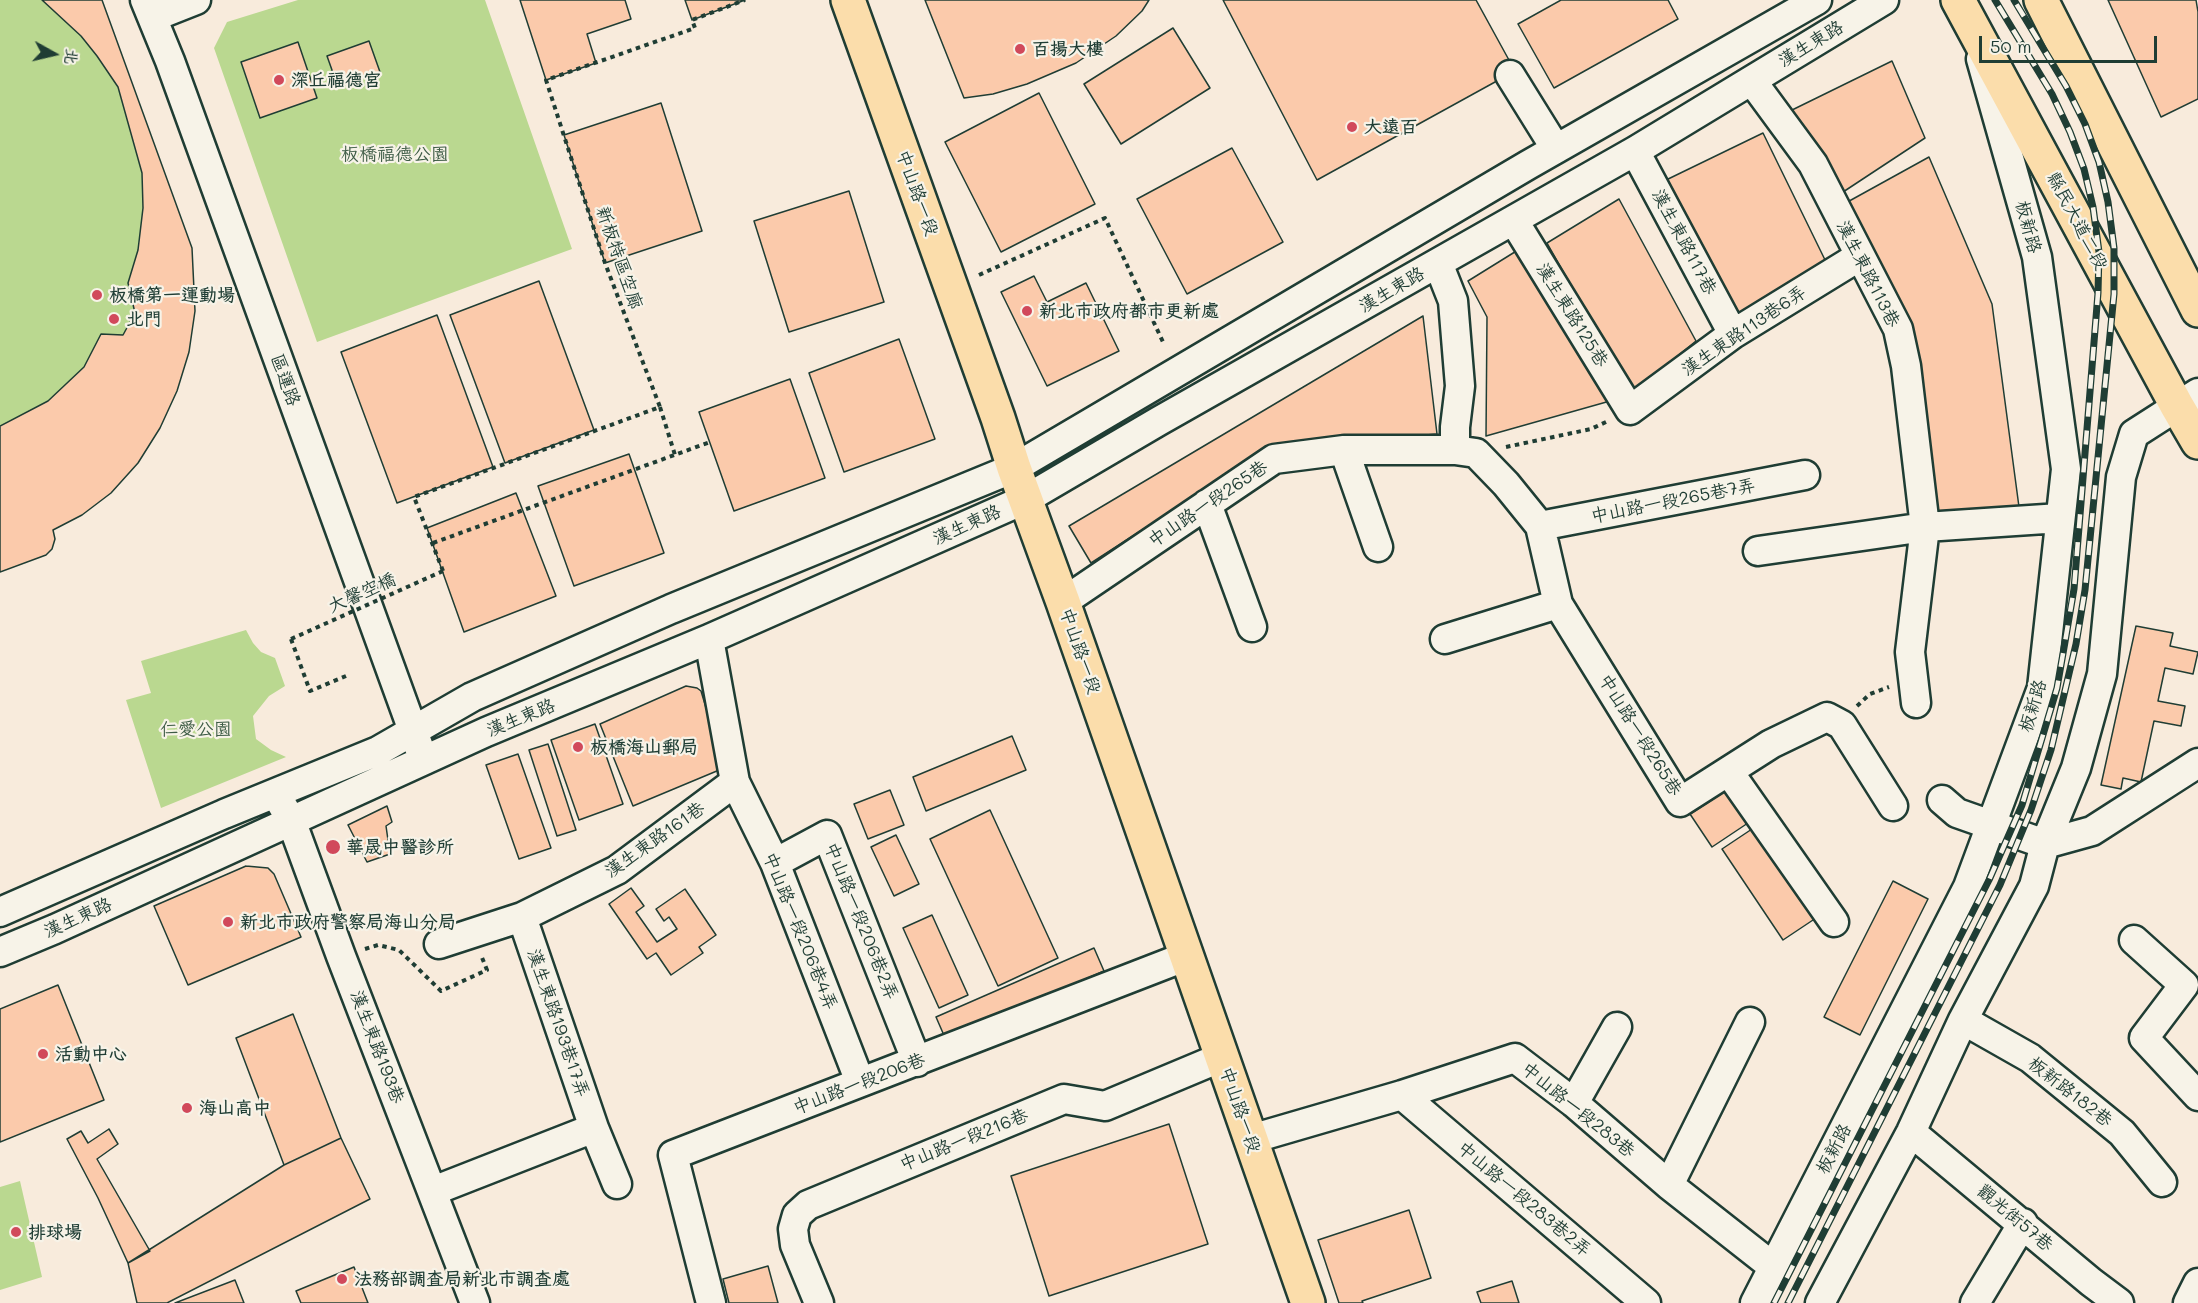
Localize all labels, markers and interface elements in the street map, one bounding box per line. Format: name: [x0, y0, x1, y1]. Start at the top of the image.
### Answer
street label: 漢生東路: [1775, 16, 1847, 72]
north arrow: [24, 24, 84, 84]
scale bar: [1982, 24, 2160, 62]
text: 50 m: [1990, 34, 2032, 58]
place label: 百揚大樓: [1032, 38, 1104, 60]
marker: 百揚大樓: [1013, 42, 1027, 56]
text: 北: [61, 47, 84, 66]
place label: 深丘福德宮: [291, 69, 381, 91]
marker: 深丘福德宮: [272, 73, 286, 87]
place label: 大遠百: [1364, 116, 1418, 138]
marker: 大遠百: [1345, 120, 1359, 134]
park label: 板橋福德公園: [341, 143, 449, 165]
street label: 中山路一段: [891, 147, 943, 239]
street label: 縣民大道二段: [2042, 168, 2112, 274]
street label: 漢生東路117巷: [1647, 186, 1721, 298]
street label: 板新路: [2011, 198, 2045, 256]
street label: 新板特區空廊: [591, 203, 647, 313]
street label: 漢生東路113巷: [1832, 217, 1904, 331]
street label: 漢生東路125巷: [1531, 259, 1613, 371]
street label: 漢生東路: [1355, 263, 1429, 317]
street label: 漢生東路113巷6弄: [1678, 281, 1810, 381]
place label: 板橋第一運動場: [109, 284, 235, 306]
marker: 板橋第一運動場: [90, 288, 104, 302]
place label: 新北市政府都市更新處: [1039, 300, 1219, 322]
marker: 新北市政府都市更新處: [1020, 304, 1034, 318]
place label: 北門: [126, 308, 162, 330]
marker: 北門: [107, 312, 121, 326]
street label: 區運路: [266, 351, 304, 409]
street label: 中山路一段265巷: [1144, 456, 1272, 552]
street label: 中山路一段265巷7弄: [1589, 474, 1757, 528]
street label: 漢生東路: [930, 500, 1004, 550]
street label: 大馨空橋: [325, 568, 399, 618]
street label: 中山路一段: [1055, 605, 1105, 697]
street label: 中山路一段265巷: [1594, 670, 1686, 800]
street label: 板新路: [2015, 677, 2051, 735]
street label: 漢生東路: [484, 695, 558, 741]
park label: 仁愛公園: [160, 718, 232, 740]
place label: 板橋海山郵局: [590, 736, 698, 758]
marker: 板橋海山郵局: [571, 740, 585, 754]
street label: 漢生東路161巷: [601, 798, 709, 882]
place label: 華晟中醫診所: [346, 836, 454, 858]
marker: 華晟中醫診所: [324, 838, 342, 856]
street label: 中山路一段206巷2弄: [820, 839, 902, 1003]
street label: 中山路一段206巷4弄: [758, 849, 842, 1013]
street label: 漢生東路: [41, 893, 115, 943]
place label: 新北市政府警察局海山分局: [240, 911, 456, 933]
marker: 新北市政府警察局海山分局: [221, 915, 235, 929]
street label: 漢生東路193巷17弄: [523, 946, 593, 1100]
street label: 漢生東路193巷: [346, 987, 408, 1107]
place label: 活動中心: [55, 1043, 127, 1065]
marker: 活動中心: [36, 1047, 50, 1061]
street label: 中山路一段206巷: [790, 1049, 928, 1119]
street label: 板新路182巷: [2024, 1052, 2116, 1132]
street label: 中山路一段283巷: [1517, 1058, 1639, 1162]
street label: 中山路一段: [1215, 1064, 1265, 1156]
place label: 海山高中: [199, 1097, 271, 1119]
marker: 海山高中: [180, 1101, 194, 1115]
street label: 中山路一段216巷: [896, 1104, 1032, 1176]
street label: 板新路: [1812, 1120, 1856, 1178]
street label: 中山路一段283巷2弄: [1453, 1137, 1595, 1261]
street label: 觀光街57巷: [1973, 1180, 2057, 1256]
place label: 排球場: [28, 1221, 82, 1243]
marker: 排球場: [9, 1225, 23, 1239]
place label: 法務部調查局新北市調查處: [354, 1268, 570, 1290]
marker: 法務部調查局新北市調查處: [335, 1272, 349, 1286]

